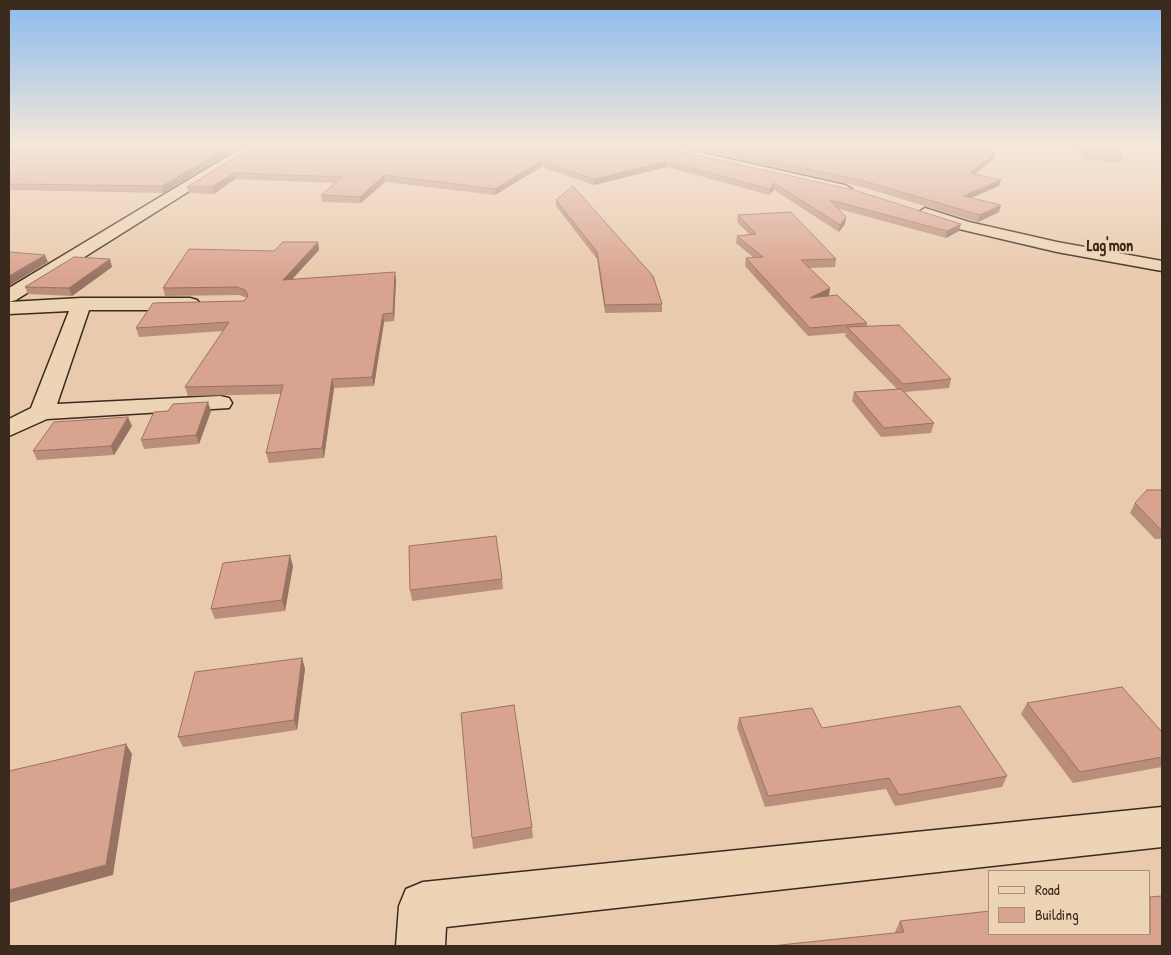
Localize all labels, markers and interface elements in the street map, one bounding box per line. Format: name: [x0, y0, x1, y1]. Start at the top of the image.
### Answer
district label: Lag'mon: [1087, 237, 1133, 257]
legend: [988, 870, 1151, 935]
text: Road: [1035, 879, 1060, 900]
text: Building: [1035, 904, 1079, 925]

